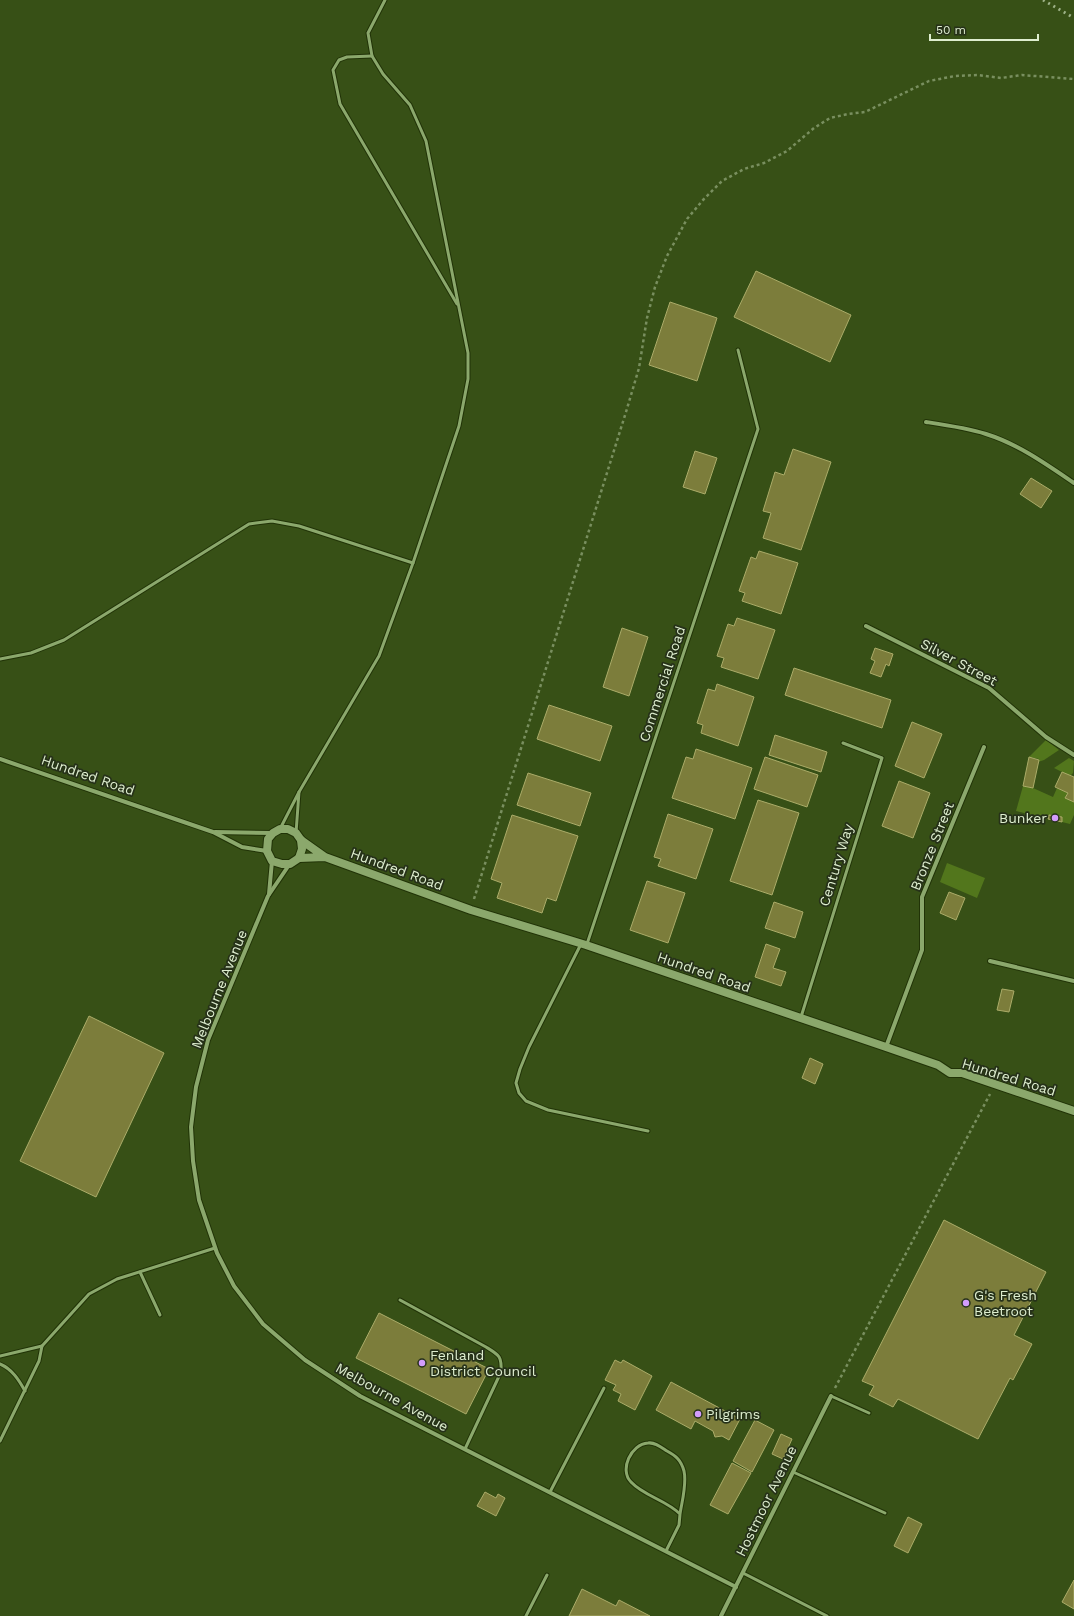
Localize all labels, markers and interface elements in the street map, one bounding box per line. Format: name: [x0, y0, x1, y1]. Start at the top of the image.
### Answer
scale bar: [930, 16, 1038, 42]
text: 50 m: [936, 23, 966, 37]
street label: Commercial Road: [636, 624, 688, 744]
street label: Silver Street: [918, 635, 1000, 689]
street label: Hundred Road: [39, 752, 137, 798]
street label: Bronze Street: [907, 799, 957, 893]
place label: Bunker: [999, 810, 1047, 826]
marker: Bunker: [1050, 813, 1060, 823]
street label: Century Way: [816, 821, 856, 908]
street label: Hundred Road: [348, 845, 446, 893]
street label: Melbourne Avenue: [188, 927, 250, 1051]
street label: Hundred Road: [655, 949, 753, 995]
street label: Hundred Road: [960, 1055, 1058, 1099]
place label: G's Fresh Beetroot: [974, 1287, 1037, 1319]
marker: G's Fresh Beetroot: [961, 1298, 971, 1308]
place label: Fenland District Council: [430, 1347, 537, 1379]
marker: Fenland District Council: [417, 1358, 427, 1368]
street label: Melbourne Avenue: [333, 1359, 451, 1435]
place label: Pilgrims: [706, 1406, 760, 1422]
marker: Pilgrims: [693, 1409, 703, 1419]
street label: Hostmoor Avenue: [732, 1443, 800, 1559]

